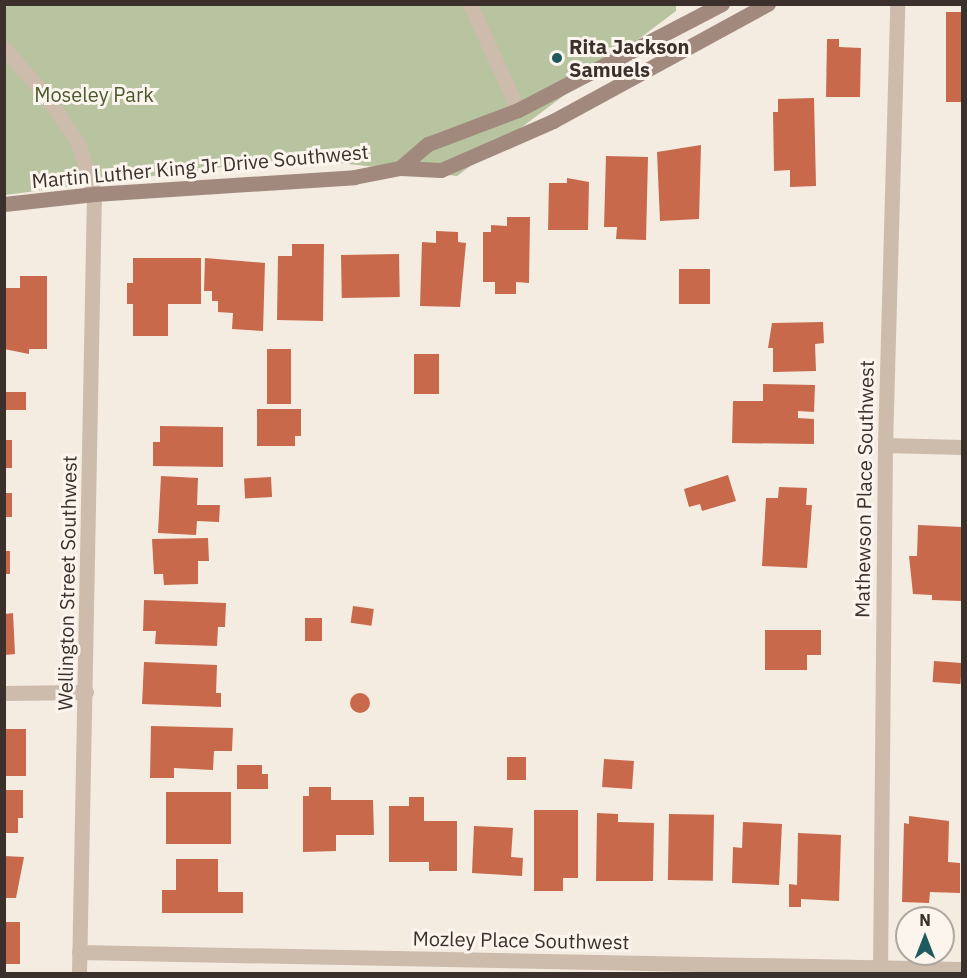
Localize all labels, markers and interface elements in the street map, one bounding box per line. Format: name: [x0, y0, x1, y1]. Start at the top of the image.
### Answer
place label: Rita Jackson Samuels: [569, 34, 689, 81]
marker: Rita Jackson Samuels: [550, 51, 564, 65]
park label: Moseley Park: [34, 82, 154, 106]
street label: Martin Luther King Jr Drive Southwest: [31, 139, 369, 193]
street label: Mathewson Place Southwest: [850, 360, 878, 618]
street label: Wellington Street Southwest: [53, 455, 81, 711]
north arrow: [895, 906, 955, 966]
text: N: [919, 910, 931, 930]
street label: Mozley Place Southwest: [412, 926, 630, 954]

